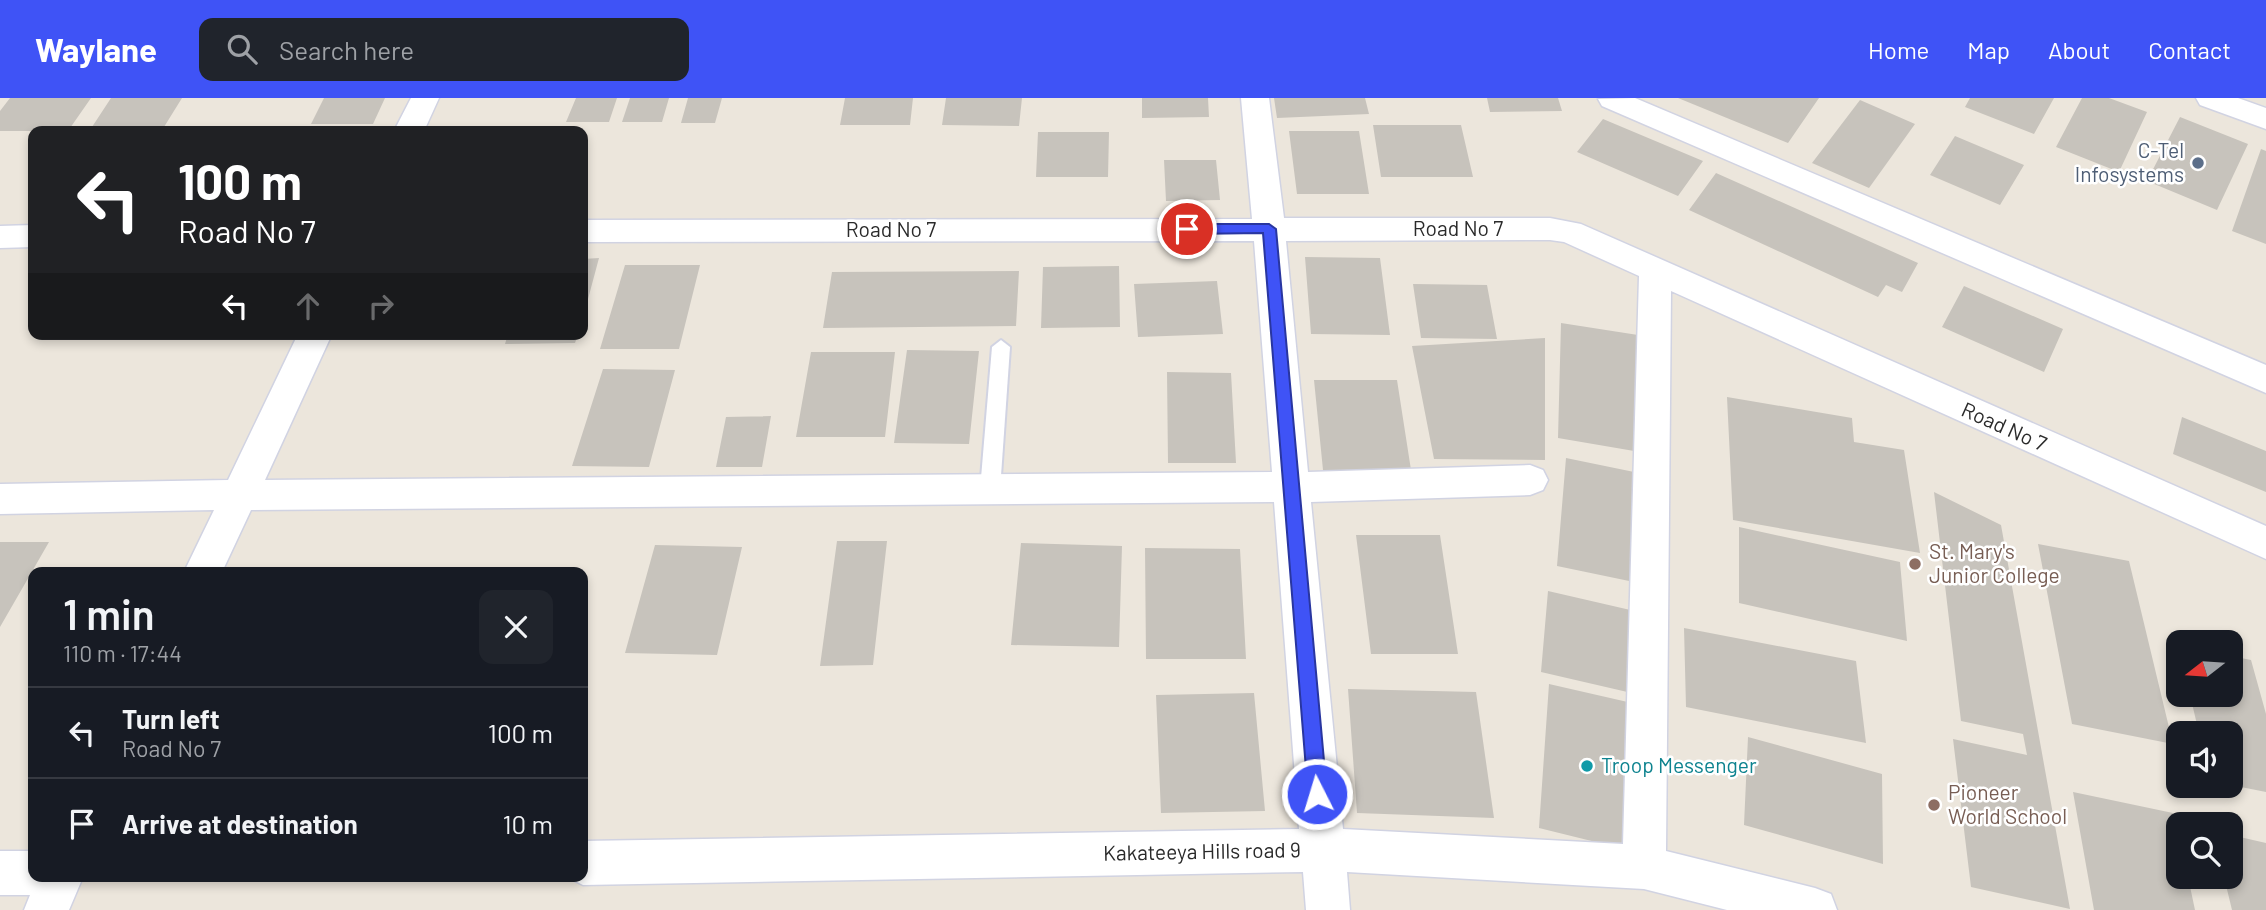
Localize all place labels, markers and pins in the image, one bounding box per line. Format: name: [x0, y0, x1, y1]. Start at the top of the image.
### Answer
place label: C-Tel Infosystems: [2075, 137, 2184, 186]
marker: C-Tel Infosystems: [2190, 155, 2206, 171]
pin: [1157, 199, 1217, 259]
place label: St. Mary's Junior College: [1929, 538, 2060, 587]
marker: St. Mary's Junior College: [1907, 556, 1923, 572]
place label: Troop Messenger: [1601, 752, 1757, 777]
marker: Troop Messenger: [1579, 758, 1595, 774]
place label: Pioneer World School: [1948, 779, 2067, 828]
marker: Pioneer World School: [1926, 797, 1942, 813]

